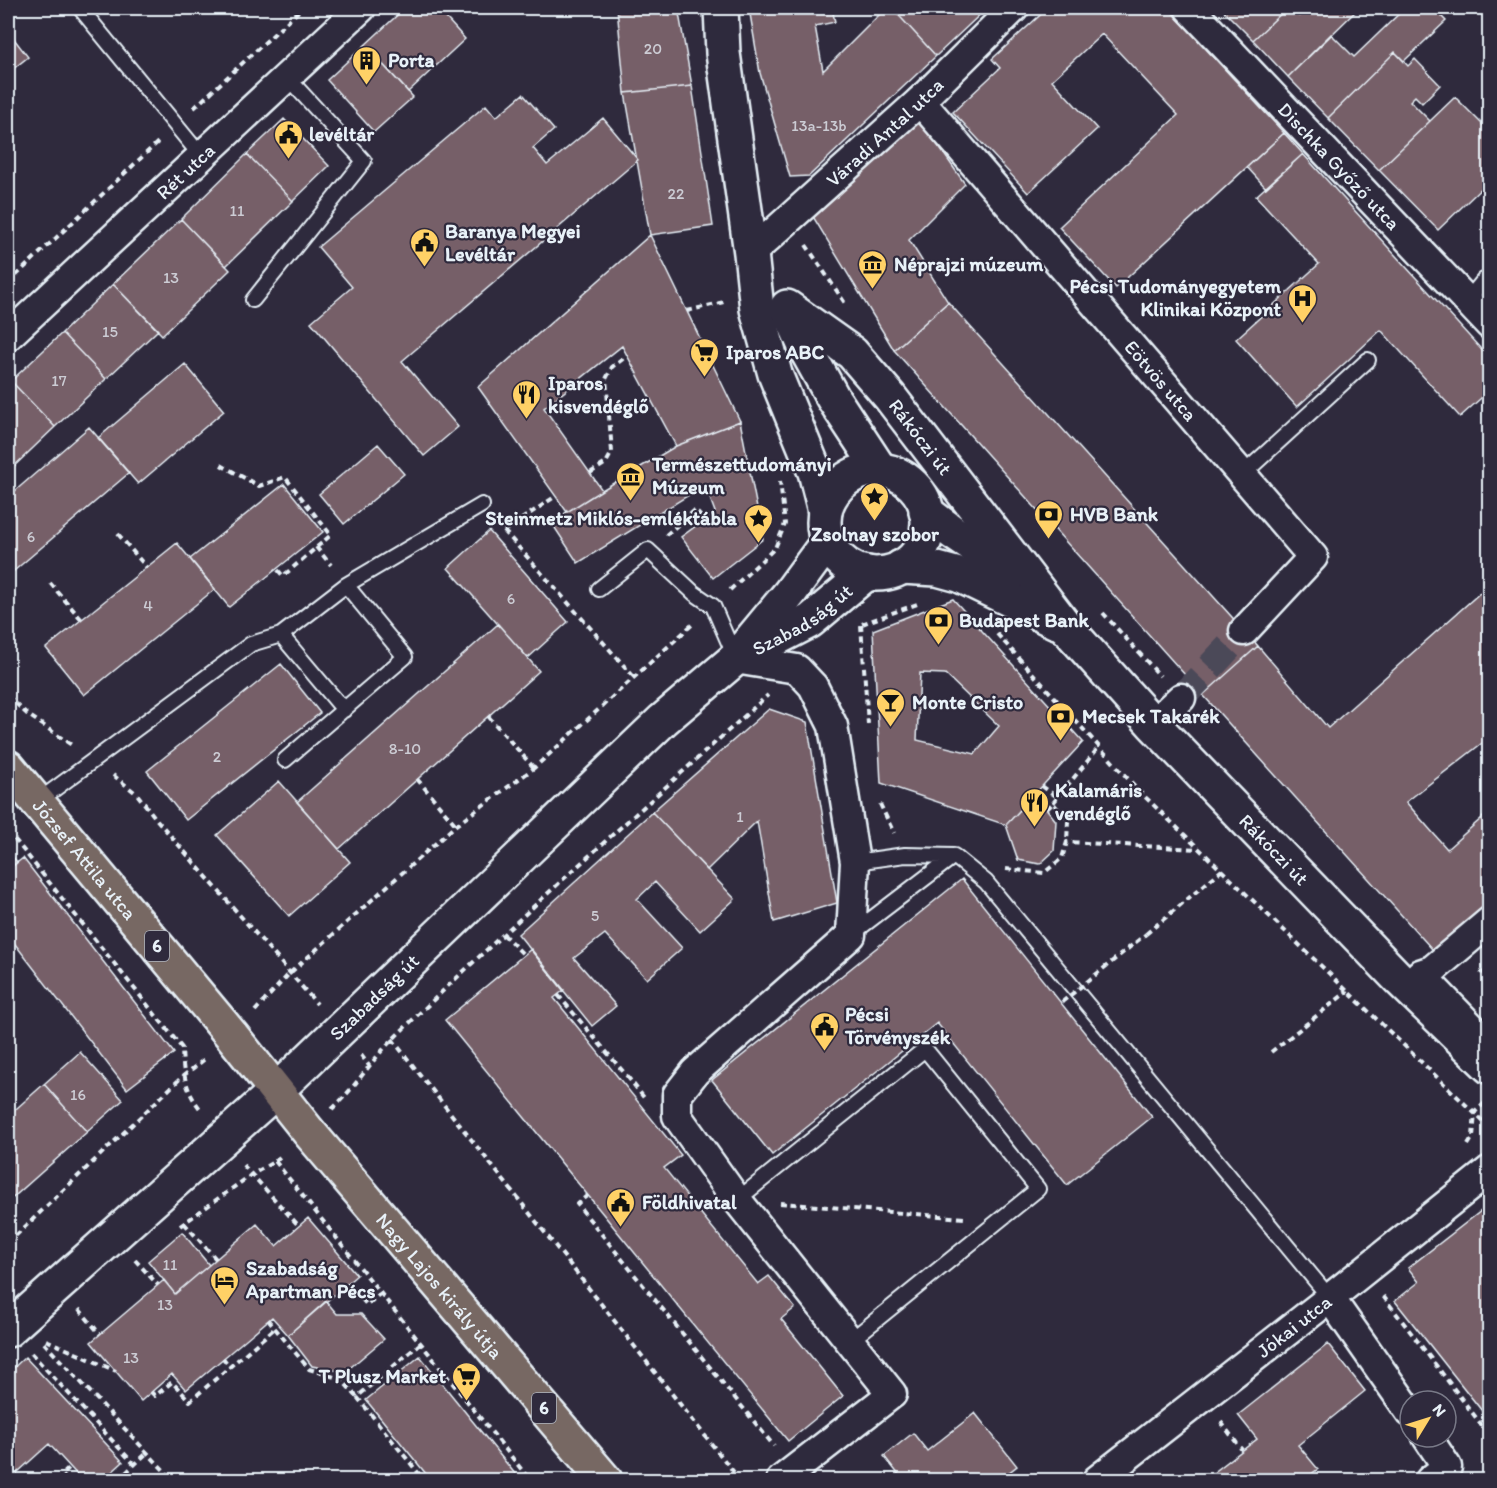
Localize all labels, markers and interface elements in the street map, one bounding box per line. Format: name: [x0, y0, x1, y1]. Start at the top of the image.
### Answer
house number: 20: [644, 39, 662, 58]
building icon: Porta: [351, 44, 383, 86]
place label: Porta: [388, 48, 434, 72]
street label: Váradi Antal utca: [821, 73, 948, 192]
street label: Dischka Győző utca: [1273, 97, 1405, 235]
house number: 13a-13b: [791, 116, 847, 135]
public building icon: levéltár: [272, 118, 304, 160]
place label: levéltár: [309, 122, 375, 146]
street label: Rét utca: [151, 138, 220, 204]
house number: 22: [668, 184, 685, 203]
house number: 11: [230, 201, 245, 220]
place label: Baranya Megyei Levéltár: [445, 219, 581, 266]
public building icon: Baranya Megyei Levéltár: [408, 226, 440, 268]
museum icon: Néprajzi múzeum: [857, 248, 889, 290]
place label: Néprajzi múzeum: [894, 252, 1044, 277]
house number: 13: [163, 268, 179, 287]
place label: Pécsi Tudományegyetem Klinikai Központ: [1070, 274, 1281, 322]
hospital icon: Pécsi Tudományegyetem Klinikai Központ: [1286, 282, 1318, 324]
house number: 15: [102, 322, 118, 341]
street label: Eötvös utca: [1119, 335, 1202, 426]
supermarket icon: Iparos ABC: [689, 336, 721, 378]
place label: Iparos ABC: [726, 340, 824, 365]
house number: 17: [51, 371, 67, 390]
place label: Iparos kisvendéglő: [548, 371, 649, 419]
restaurant icon: Iparos kisvendéglő: [511, 378, 543, 420]
street label: Rákóczi út: [884, 394, 957, 480]
place label: Természettudományi Múzeum: [651, 452, 832, 499]
museum icon: Természettudományi Múzeum: [615, 460, 647, 502]
place icon: Zsolnay szobor: [859, 480, 891, 522]
bank icon: HVB Bank: [1033, 498, 1065, 540]
place icon: Steinmetz Miklós-emléktábla: [742, 502, 774, 544]
place label: HVB Bank: [1070, 502, 1159, 526]
place label: Steinmetz Miklós-emléktábla: [485, 506, 738, 530]
place label: Zsolnay szobor: [811, 522, 939, 547]
house number: 6: [27, 527, 35, 546]
street label: Szabadság út: [748, 579, 857, 661]
house number: 6: [507, 589, 515, 608]
house number: 4: [143, 596, 153, 615]
bank icon: Budapest Bank: [922, 604, 954, 646]
place label: Budapest Bank: [959, 608, 1089, 633]
bar icon: Monte Cristo: [875, 686, 907, 728]
place label: Monte Cristo: [912, 690, 1023, 714]
bank icon: Mecsek Takarék: [1045, 700, 1077, 742]
place label: Mecsek Takarék: [1082, 704, 1220, 728]
house number: 8-10: [389, 739, 421, 758]
house number: 2: [213, 747, 222, 766]
place label: Kalamáris vendéglő: [1055, 778, 1142, 826]
restaurant icon: Kalamáris vendéglő: [1018, 786, 1050, 828]
street label: József Attila utca: [28, 794, 142, 925]
house number: 1: [736, 807, 744, 826]
street label: Rákóczi út: [1234, 809, 1314, 890]
house number: 5: [591, 906, 599, 925]
road number: 6: [145, 931, 169, 961]
street label: Szabadság út: [324, 949, 424, 1045]
place label: Pécsi Törvényszék: [844, 1002, 951, 1050]
public building icon: Pécsi Törvényszék: [808, 1010, 840, 1052]
house number: 16: [70, 1085, 86, 1104]
public building icon: Földhivatal: [605, 1186, 637, 1228]
place label: Földhivatal: [642, 1190, 737, 1214]
street label: Nagy Lajos király útja: [371, 1208, 509, 1364]
house number: 11: [163, 1255, 178, 1274]
place label: Szabadság Apartman Pécs: [245, 1256, 375, 1304]
hotel icon: Szabadság Apartman Pécs: [209, 1264, 241, 1306]
street label: Jókai utca: [1252, 1289, 1337, 1363]
house number: 13: [157, 1295, 173, 1314]
house number: 13: [123, 1348, 139, 1367]
supermarket icon: T Plusz Market: [451, 1360, 483, 1402]
place label: T Plusz Market: [318, 1364, 446, 1388]
north arrow: [1398, 1389, 1458, 1449]
road number: 6: [532, 1393, 556, 1423]
text: N: [1429, 1400, 1450, 1420]

